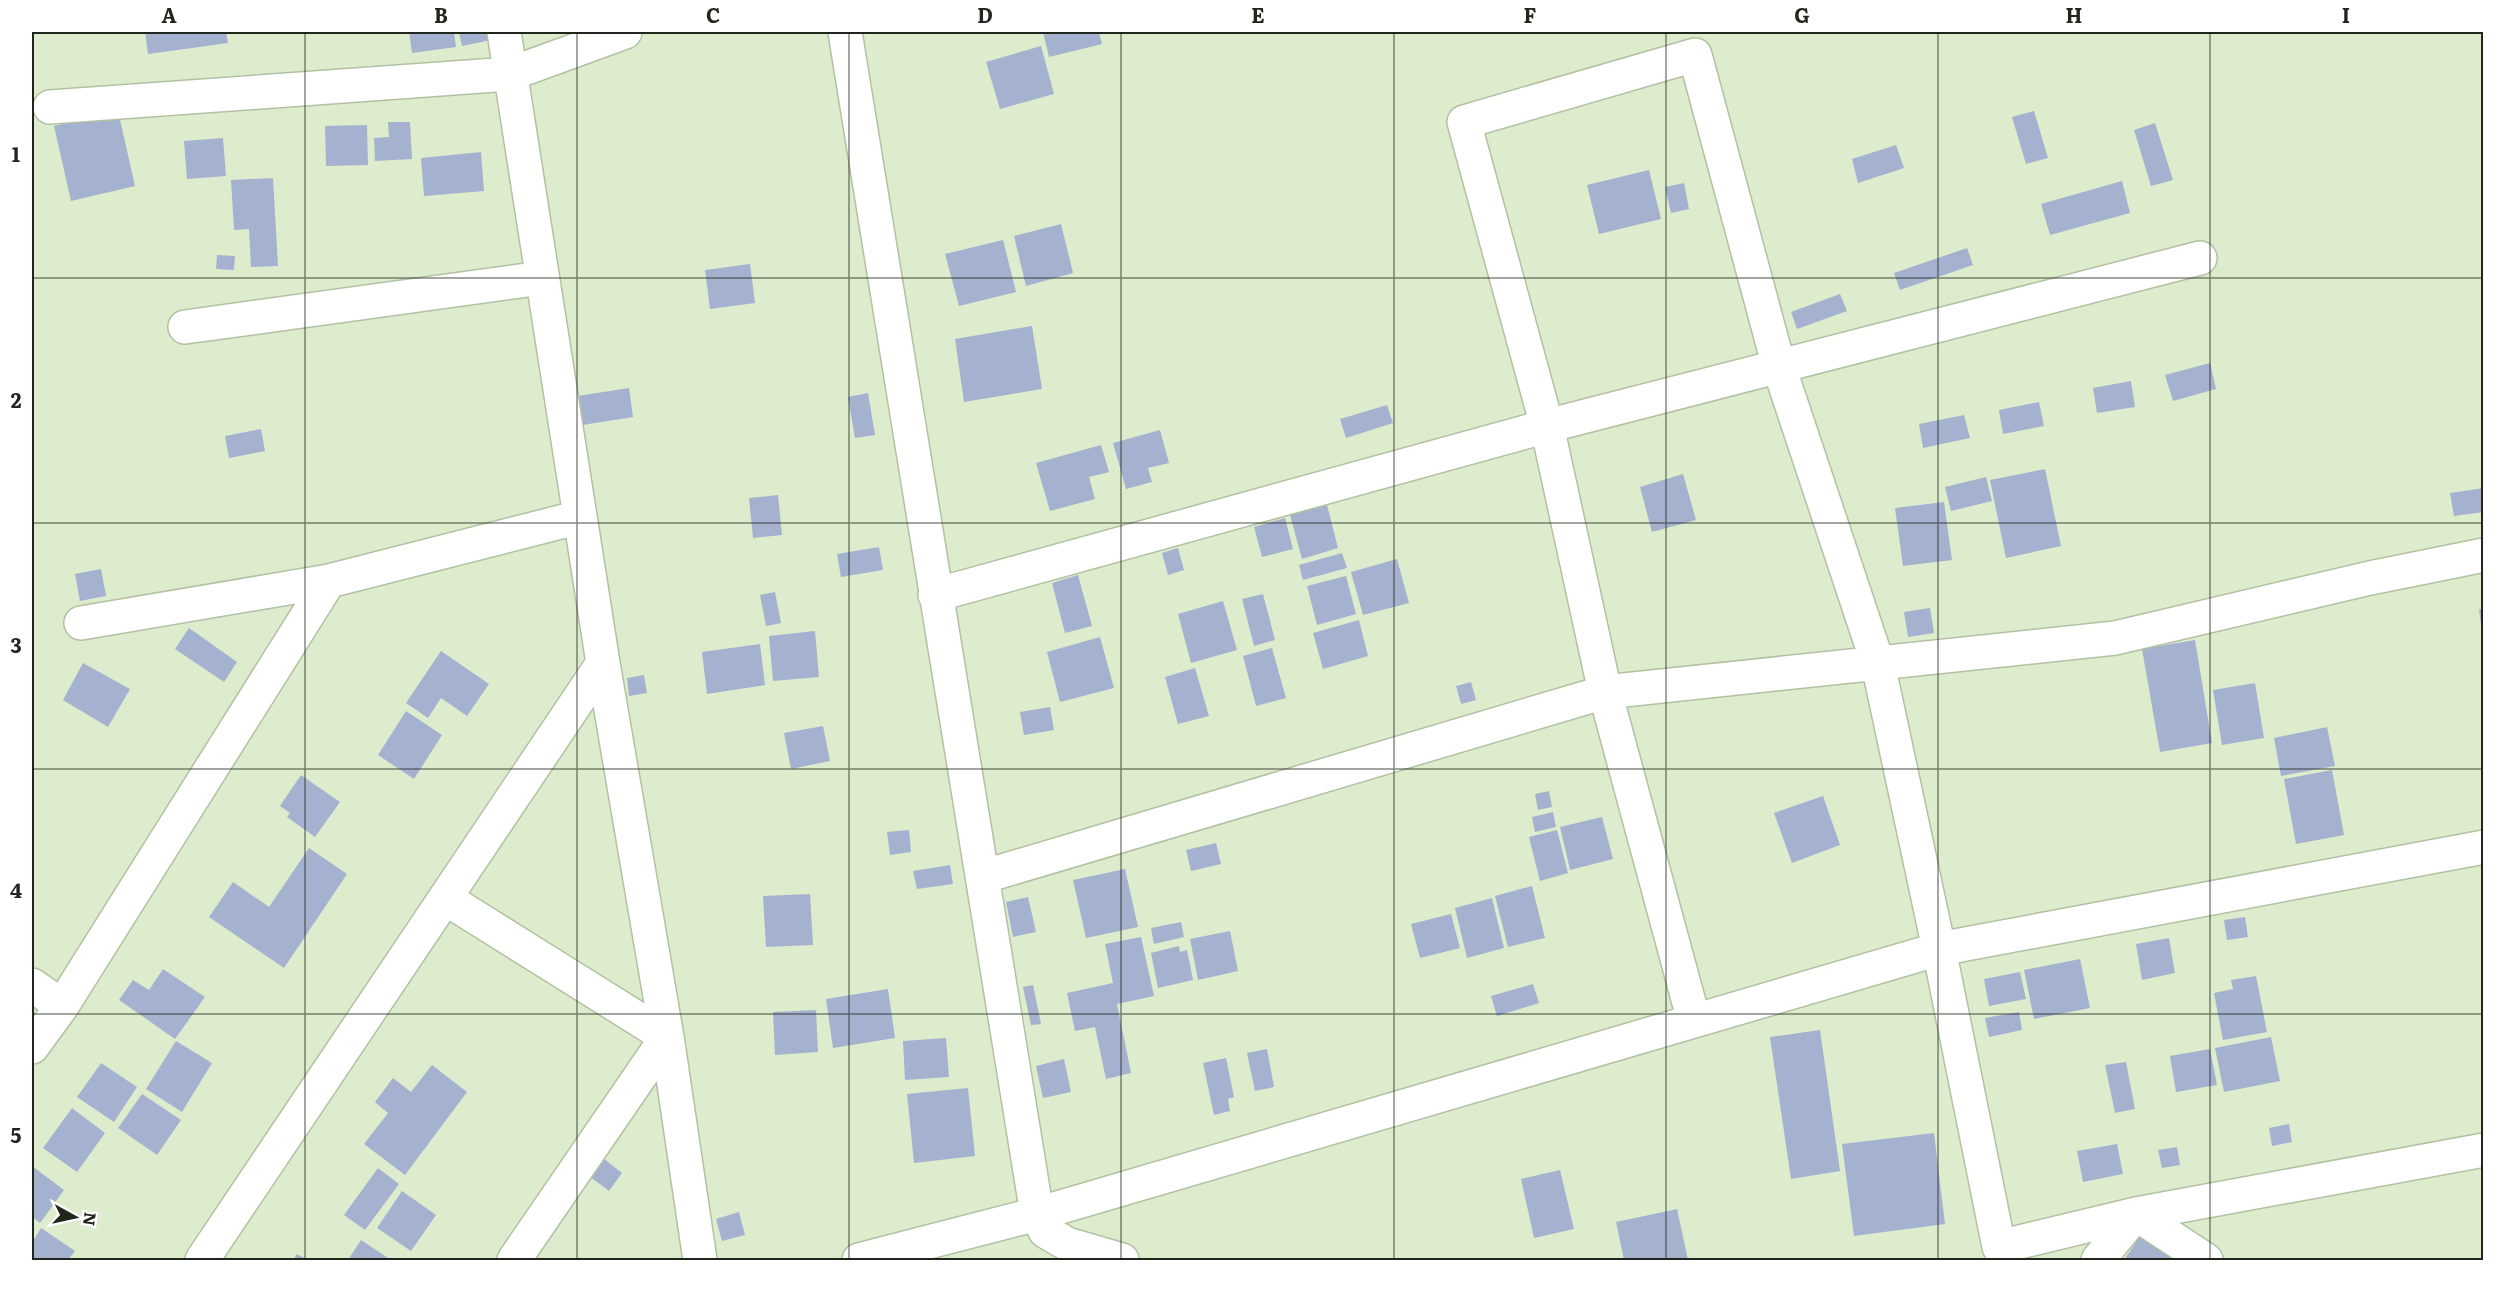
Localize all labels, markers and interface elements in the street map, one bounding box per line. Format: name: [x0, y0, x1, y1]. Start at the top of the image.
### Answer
text: A: [161, 0, 177, 29]
text: B: [434, 0, 448, 29]
text: C: [706, 0, 720, 29]
text: D: [977, 0, 993, 29]
text: E: [1251, 0, 1265, 29]
text: F: [1524, 0, 1537, 29]
text: G: [1794, 0, 1810, 29]
text: H: [2066, 0, 2082, 29]
text: I: [2342, 0, 2350, 29]
text: 1: [12, 138, 20, 168]
text: 2: [11, 384, 22, 414]
text: 3: [10, 629, 22, 659]
text: 4: [10, 874, 22, 904]
text: 5: [11, 1119, 22, 1149]
north arrow: [45, 1187, 105, 1247]
text: N: [78, 1211, 104, 1228]

